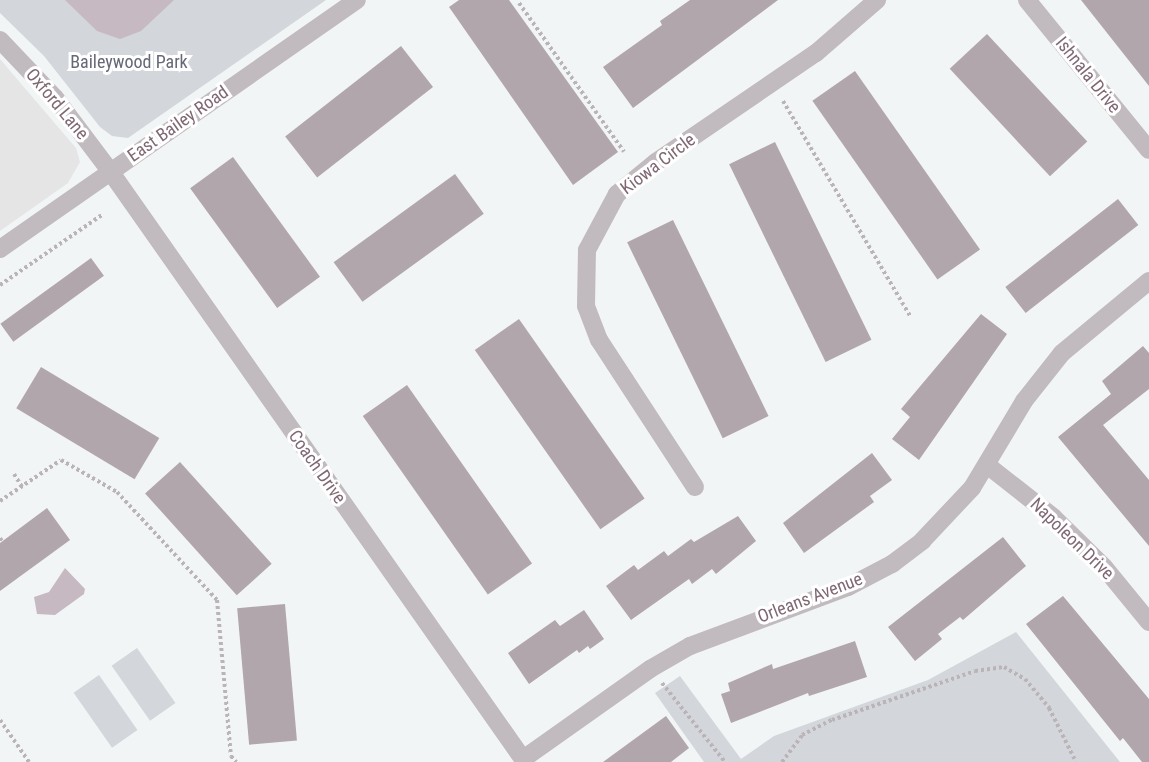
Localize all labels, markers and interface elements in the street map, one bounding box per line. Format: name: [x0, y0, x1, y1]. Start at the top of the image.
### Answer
street label: Ishnala Drive: [1051, 33, 1125, 117]
park label: Baileywood Park: [70, 51, 188, 73]
street label: Oxford Lane: [21, 64, 93, 144]
street label: East Bailey Road: [123, 81, 233, 167]
street label: Kiowa Circle: [616, 129, 700, 199]
street label: Coach Drive: [284, 426, 350, 508]
street label: Napoleon Drive: [1026, 494, 1118, 584]
street label: Orleans Avenue: [755, 568, 865, 628]

